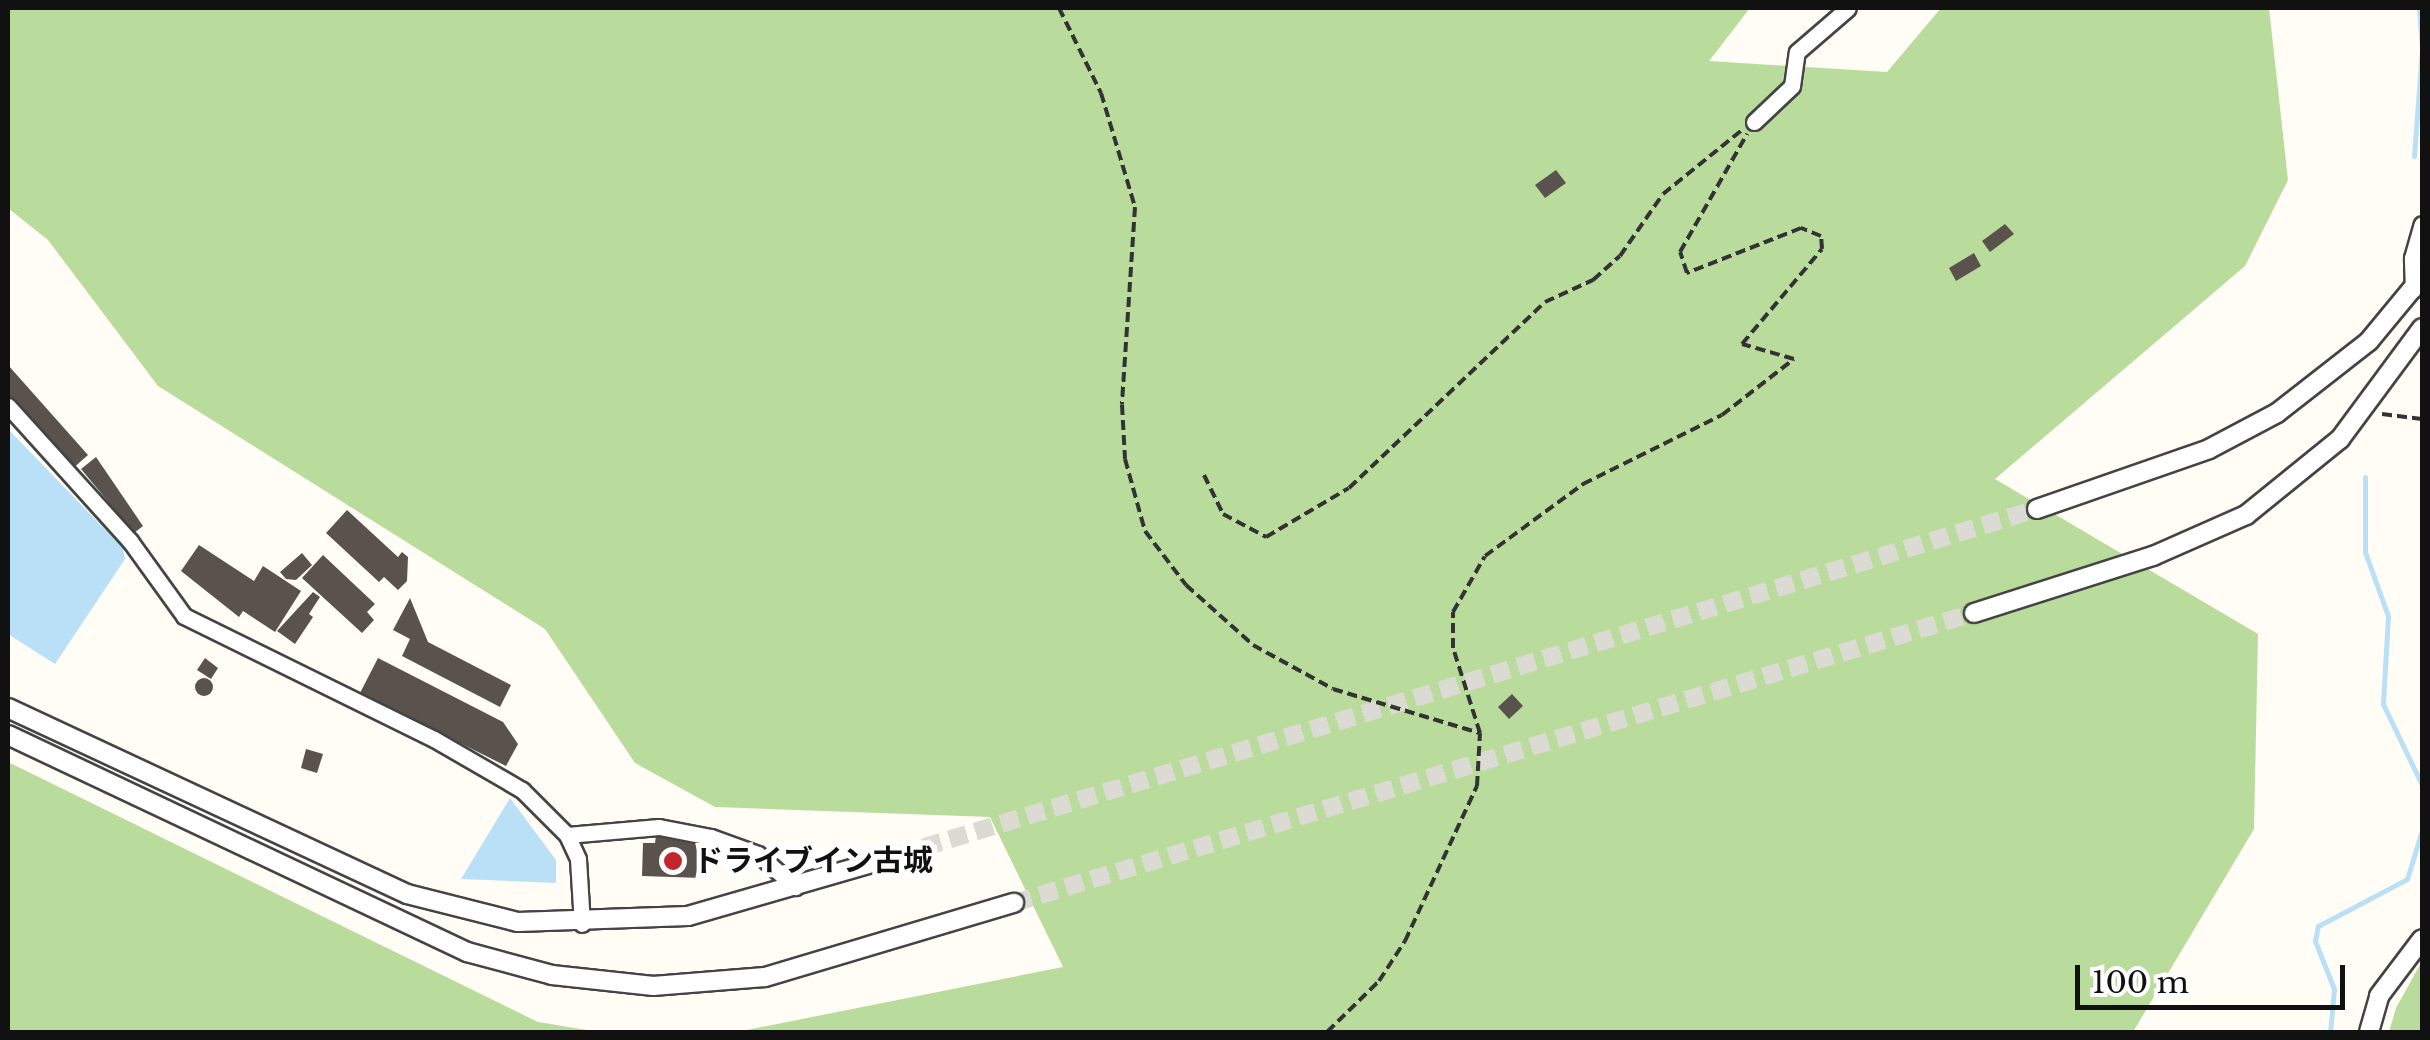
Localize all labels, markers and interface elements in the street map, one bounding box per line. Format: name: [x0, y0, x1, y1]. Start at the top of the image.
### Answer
place label: ドライブイン古城: [693, 843, 933, 879]
marker: ドライブイン古城: [662, 850, 684, 872]
scale bar: [2080, 945, 2350, 1007]
text: 100 m: [2092, 964, 2189, 1001]

